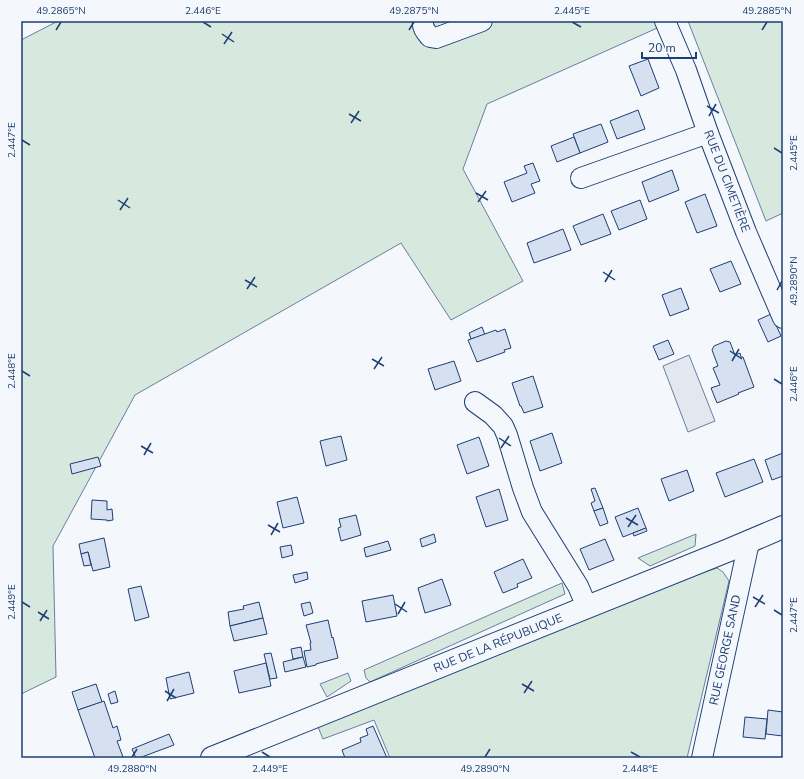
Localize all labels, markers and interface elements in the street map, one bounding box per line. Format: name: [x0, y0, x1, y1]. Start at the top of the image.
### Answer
text: 49.2865°N: [36, 4, 86, 18]
text: 2.446°E: [185, 4, 221, 18]
text: 49.2875°N: [389, 4, 439, 18]
text: 2.445°E: [554, 4, 590, 18]
text: 49.2885°N: [742, 4, 792, 18]
scale bar: [642, 34, 696, 60]
text: 20 m: [648, 40, 676, 56]
text: 2.447°E: [5, 122, 19, 158]
street label: RUE DU CIMETIÈRE: [700, 128, 754, 234]
text: 2.445°E: [787, 135, 801, 171]
text: 49.2890°N: [787, 256, 801, 306]
text: 2.448°E: [5, 353, 19, 389]
text: 2.446°E: [787, 366, 801, 402]
text: 2.449°E: [5, 584, 19, 620]
street label: RUE GEORGE SAND: [705, 593, 745, 707]
text: 2.447°E: [787, 597, 801, 633]
street label: RUE DE LA RÉPUBLIQUE: [431, 610, 565, 676]
text: 49.2880°N: [107, 762, 157, 776]
text: 2.449°E: [252, 762, 288, 776]
text: 49.2890°N: [460, 762, 510, 776]
text: 2.448°E: [622, 762, 658, 776]

